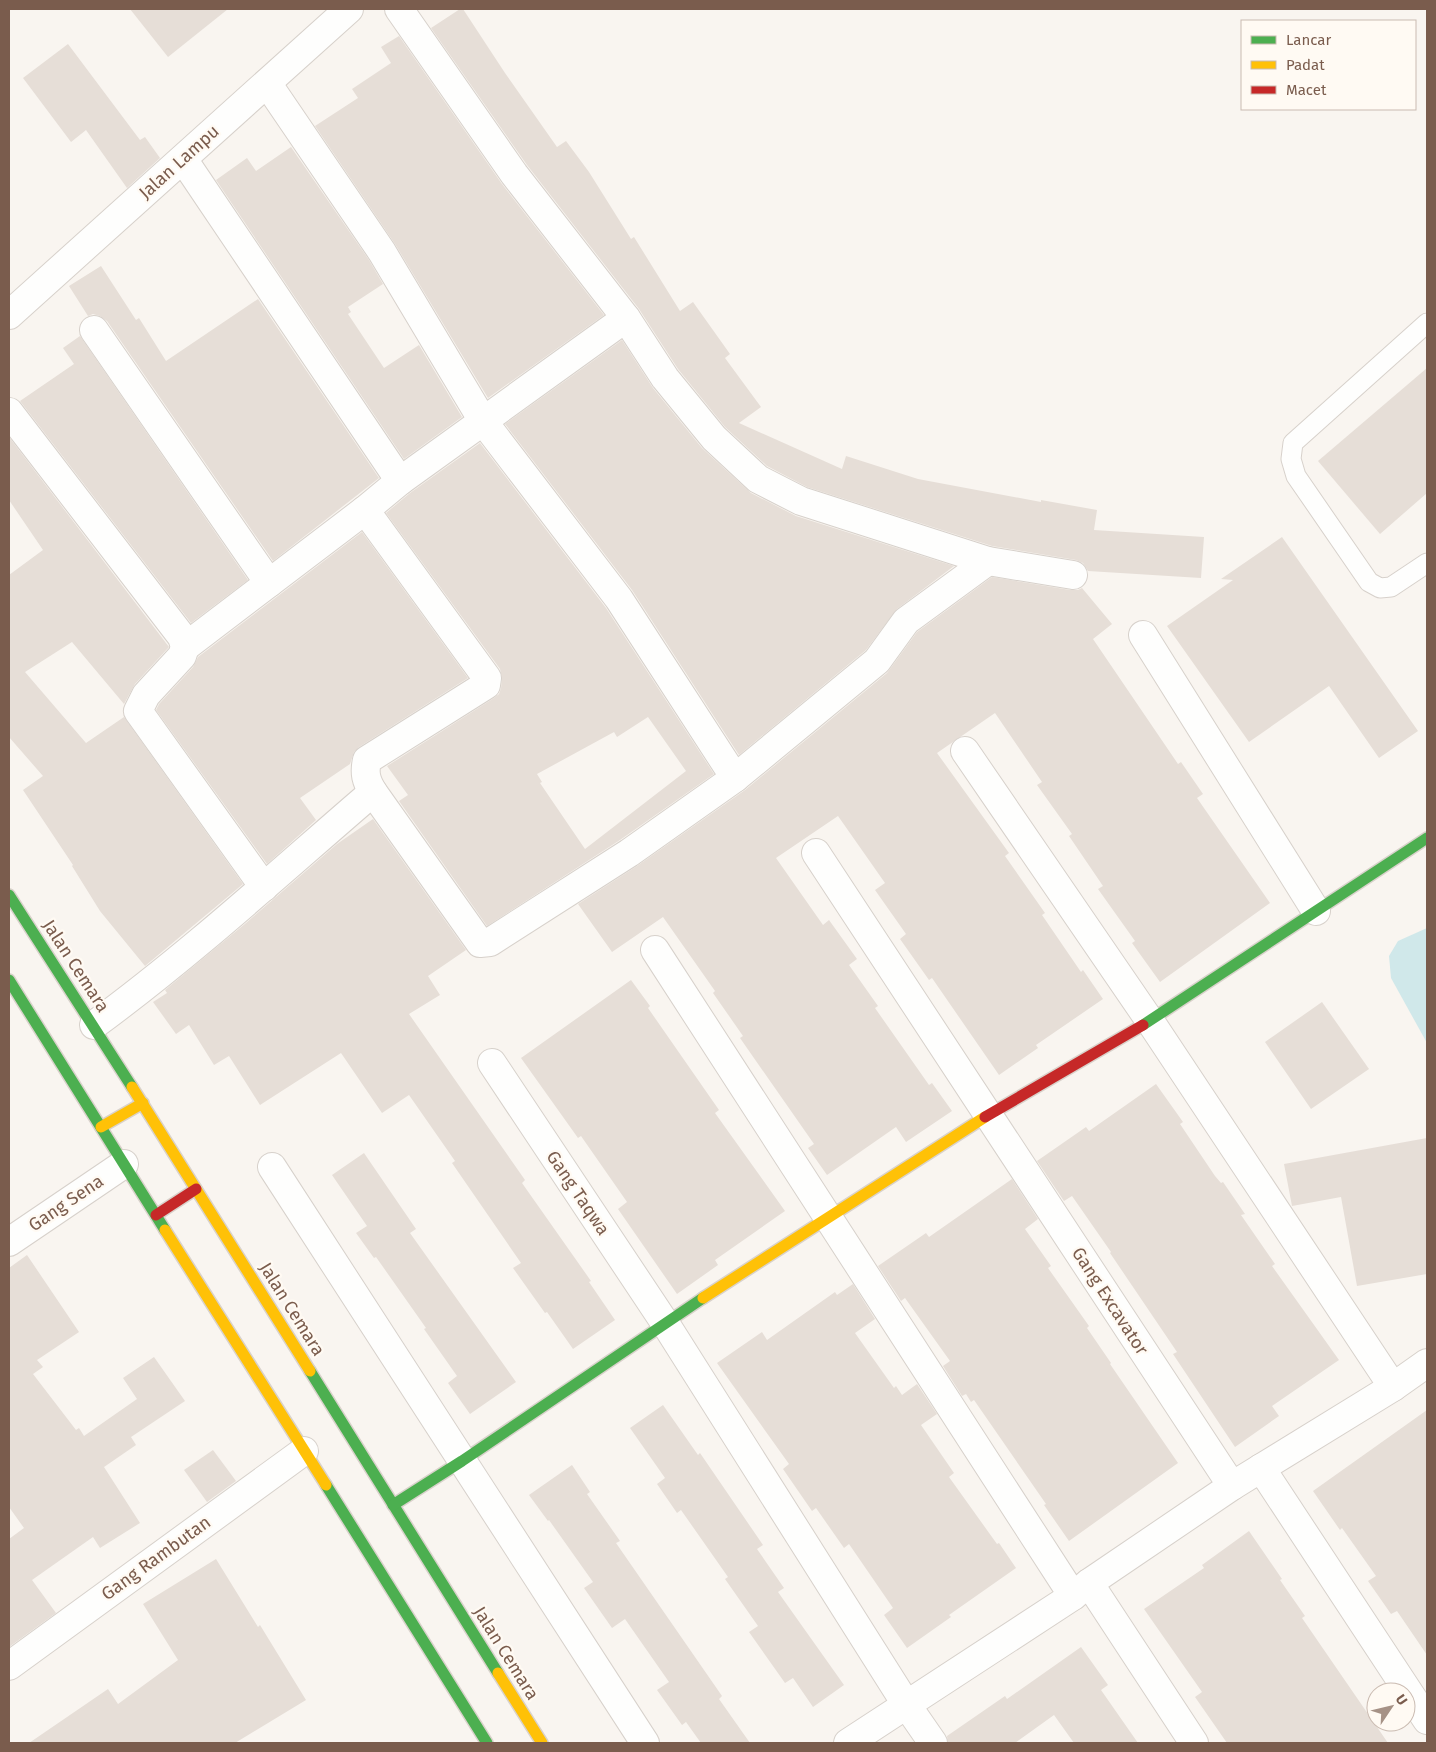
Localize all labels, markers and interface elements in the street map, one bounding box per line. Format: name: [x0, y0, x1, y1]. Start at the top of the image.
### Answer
legend: [1241, 20, 1416, 110]
text: Lancar: [1286, 31, 1331, 49]
text: Padat: [1286, 56, 1325, 74]
text: Macet: [1286, 81, 1327, 99]
street label: Jalan Lampu: [134, 120, 224, 204]
street label: Jalan Cemara: [38, 915, 114, 1017]
street label: Gang Taqwa: [542, 1147, 614, 1239]
street label: Gang Sena: [24, 1170, 108, 1236]
street label: Gang Excavator: [1067, 1243, 1153, 1359]
street label: Jalan Cemara: [255, 1258, 329, 1360]
street label: Gang Rambutan: [97, 1511, 215, 1605]
street label: Jalan Cemara: [469, 1602, 543, 1704]
north arrow: [1366, 1682, 1416, 1732]
text: U: [1392, 1691, 1411, 1708]

